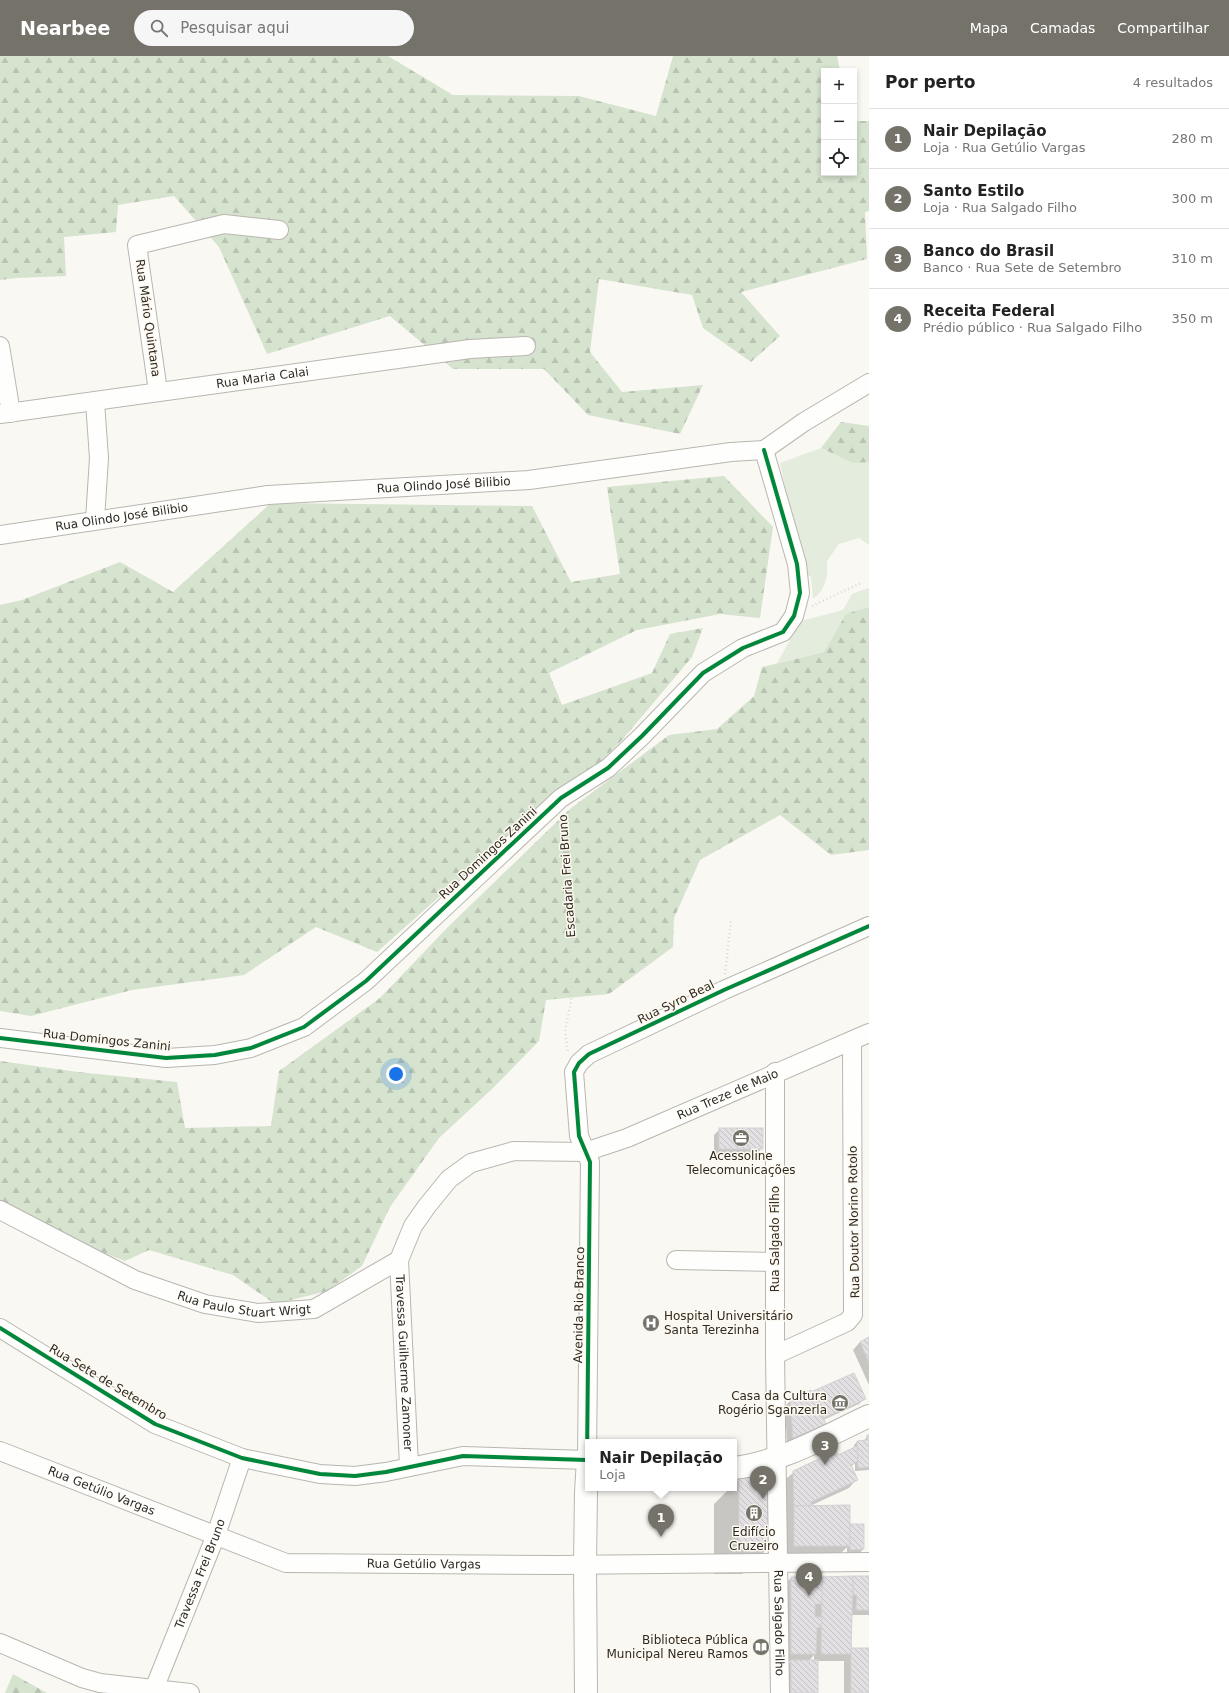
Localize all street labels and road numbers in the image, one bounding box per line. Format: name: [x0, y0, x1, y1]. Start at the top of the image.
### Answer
street label: Rua Mário Quintana: [133, 258, 163, 378]
street label: Rua Maria Calai: [215, 364, 310, 391]
street label: Rua Olindo José Bilibio: [376, 474, 511, 496]
street label: Rua Olindo José Bilibio: [54, 500, 189, 534]
street label: Rua Domingos Zanini: [436, 804, 540, 902]
street label: Escadaria Frei Bruno: [556, 814, 578, 938]
street label: Rua Syro Beal: [635, 977, 717, 1027]
street label: Rua Domingos Zanini: [42, 1026, 172, 1054]
street label: Rua Treze de Maio: [675, 1066, 781, 1122]
street label: Rua Doutor Norino Rotolo: [846, 1146, 862, 1298]
street label: Rua Salgado Filho: [768, 1186, 782, 1292]
street label: Avenida Rio Branco: [571, 1247, 587, 1363]
street label: Travessa Guilherme Zamoner: [393, 1273, 415, 1452]
street label: Rua Paulo Stuart Wrigt: [175, 1288, 312, 1320]
street label: Rua Sete de Setembro: [47, 1341, 169, 1423]
street label: Rua Getúlio Vargas: [46, 1463, 157, 1518]
street label: Travessa Frei Bruno: [172, 1517, 228, 1632]
street label: Rua Getúlio Vargas: [367, 1557, 481, 1571]
street label: Rua Salgado Filho: [771, 1570, 787, 1676]

